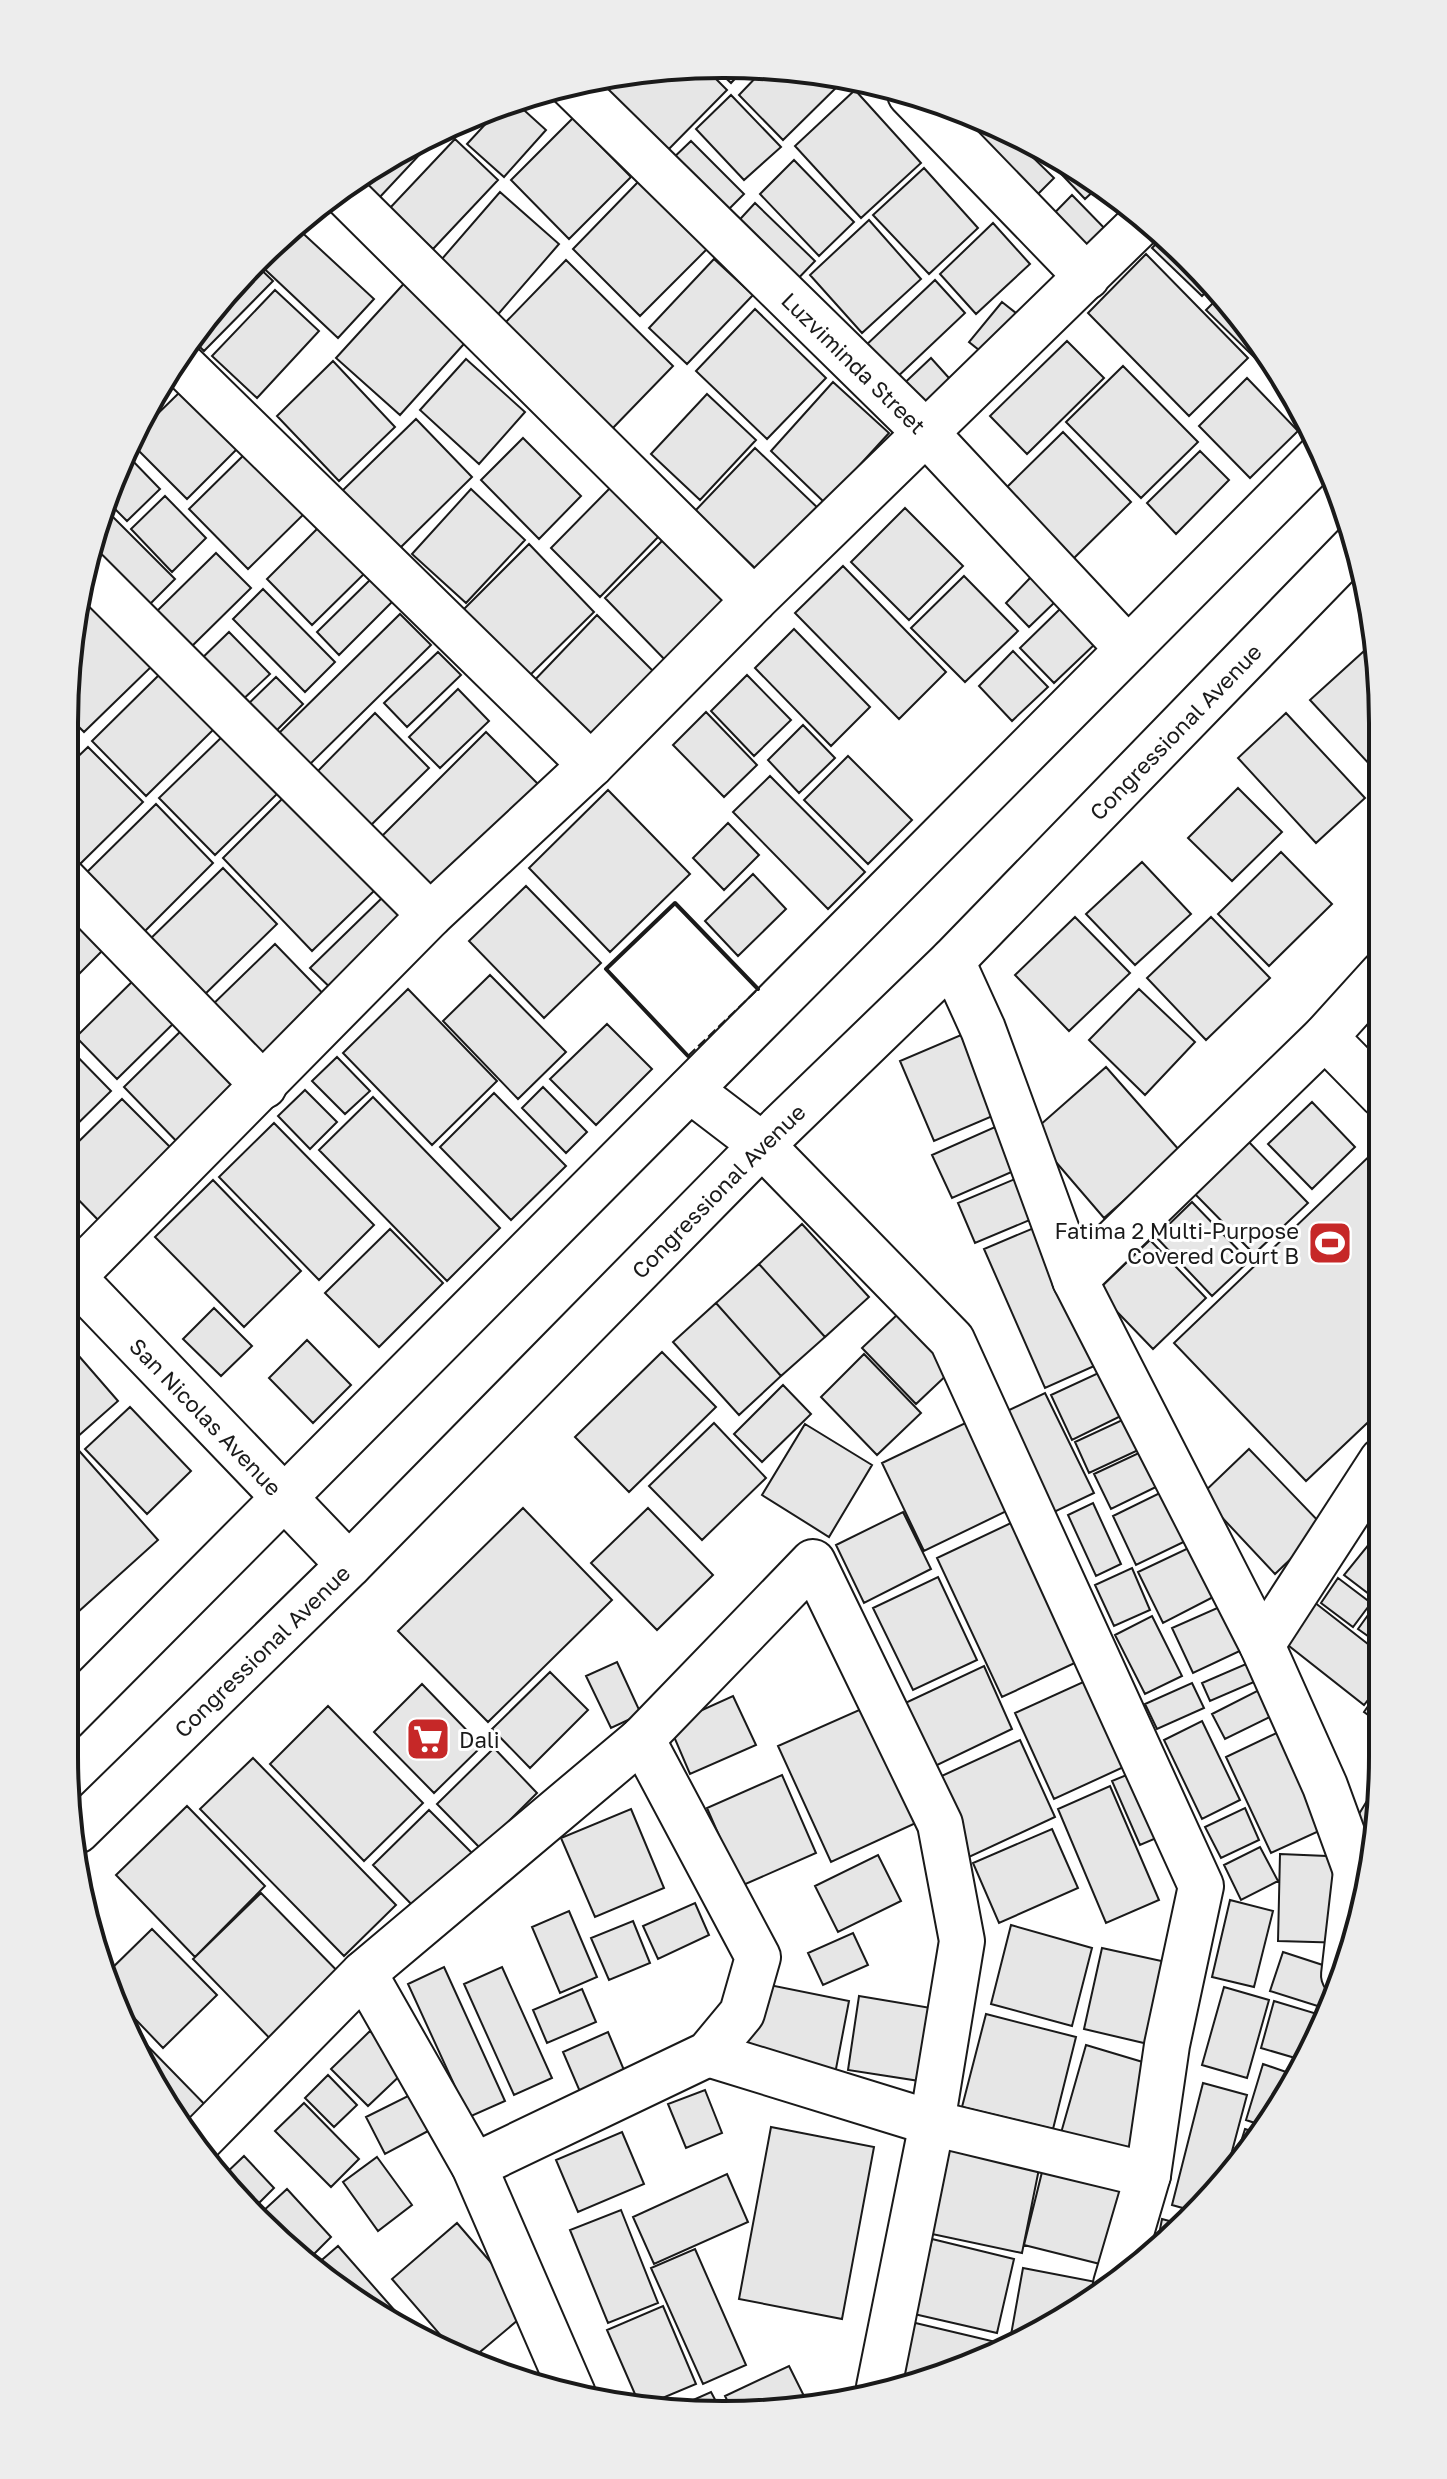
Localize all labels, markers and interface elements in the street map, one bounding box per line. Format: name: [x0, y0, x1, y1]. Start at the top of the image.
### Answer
street label: Luzviminda Street: [777, 286, 932, 439]
street label: Congressional Avenue: [1083, 638, 1267, 825]
street label: Congressional Avenue: [625, 1098, 810, 1284]
place label: Fatima 2 Multi-Purpose Covered Court B: [1054, 1217, 1299, 1269]
sports icon: Fatima 2 Multi-Purpose Covered Court B: [1306, 1219, 1354, 1267]
street label: San Nicolas Avenue: [125, 1332, 288, 1501]
street label: Congressional Avenue: [168, 1559, 355, 1742]
supermarket icon: Dali: [404, 1715, 452, 1763]
place label: Dali: [459, 1726, 500, 1753]

